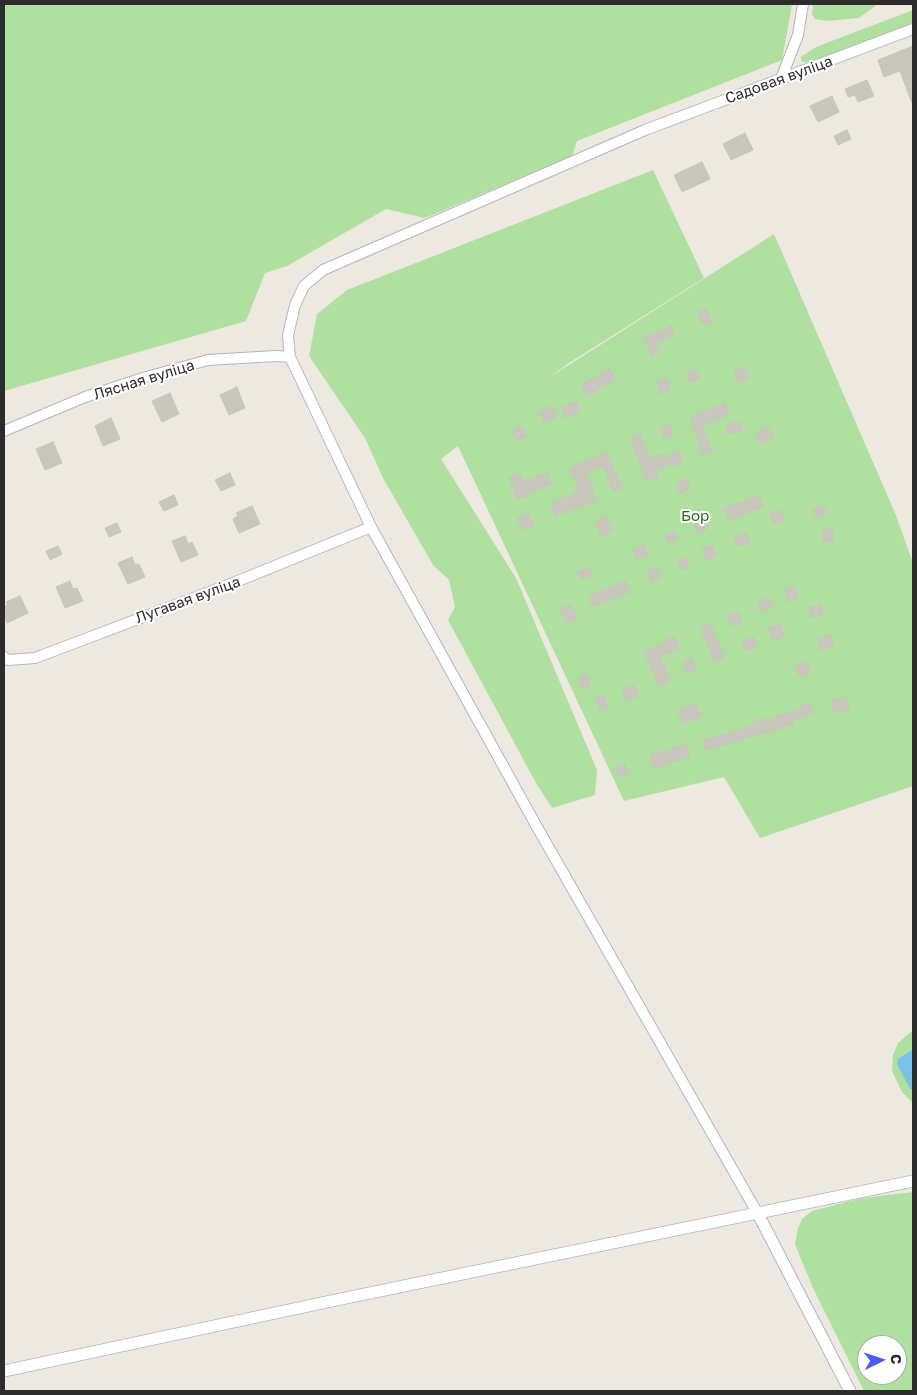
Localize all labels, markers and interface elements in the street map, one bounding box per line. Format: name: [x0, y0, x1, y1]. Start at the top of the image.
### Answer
street label: Садовая вуліца: [723, 52, 835, 108]
street label: Лясная вуліца: [91, 356, 197, 404]
park label: Бор: [681, 507, 709, 525]
street label: Лугавая вуліца: [133, 573, 243, 627]
north arrow: [857, 1335, 907, 1385]
text: С: [888, 1353, 905, 1365]

